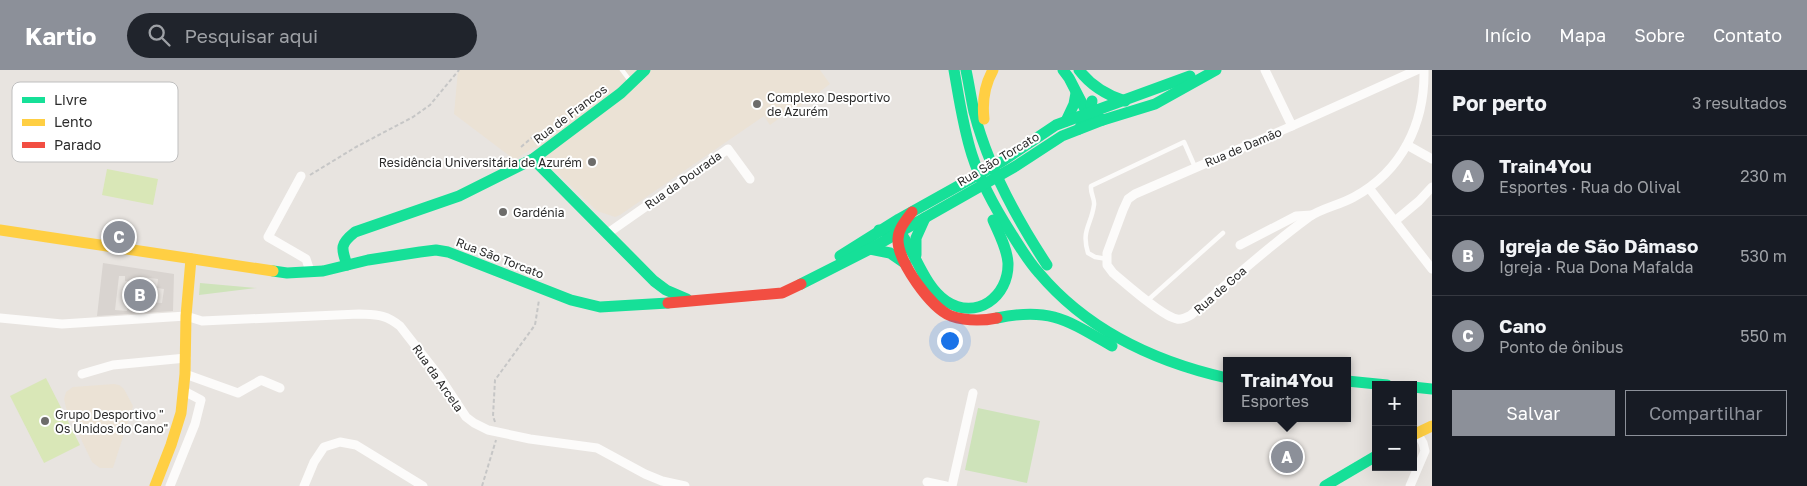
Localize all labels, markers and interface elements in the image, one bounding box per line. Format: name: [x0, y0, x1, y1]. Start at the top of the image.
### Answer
search box: [127, 13, 477, 58]
text: Kartio: [25, 21, 97, 50]
icon: search: [145, 21, 173, 49]
text: Pesquisar aqui: [185, 24, 318, 47]
text: Início: [1484, 24, 1531, 46]
text: Mapa: [1559, 24, 1606, 46]
text: Sobre: [1634, 24, 1685, 46]
text: Contato: [1713, 24, 1782, 46]
street label: Rua de Francos: [530, 81, 610, 147]
legend: [12, 82, 178, 162]
place label: Complexo Desportivo de Azurém: [767, 90, 890, 119]
text: Por perto: [1452, 90, 1547, 116]
text: Livre: [54, 91, 87, 108]
text: 3 resultados: [1692, 93, 1787, 113]
marker: Complexo Desportivo de Azurém: [751, 98, 763, 110]
text: Lento: [54, 113, 92, 130]
street label: Rua de Damão: [1202, 124, 1284, 170]
street label: Rua São Torcato: [954, 129, 1042, 189]
text: Parado: [54, 136, 101, 153]
street label: Rua da Dourada: [642, 148, 724, 212]
text: Train4You: [1499, 154, 1592, 177]
place label: Residência Universitária de Azurém: [379, 155, 582, 170]
marker: Residência Universitária de Azurém: [586, 156, 598, 168]
text: A: [1462, 166, 1474, 186]
text: 230 m: [1740, 166, 1787, 186]
text: Esportes · Rua do Olival: [1499, 177, 1681, 197]
place label: Gardénia: [513, 205, 565, 220]
marker: Gardénia: [497, 206, 509, 218]
pin: C: [103, 218, 135, 256]
street label: Rua São Torcato: [454, 234, 546, 282]
text: Igreja de São Dâmaso: [1499, 234, 1698, 257]
text: B: [1462, 246, 1474, 266]
text: 530 m: [1740, 246, 1787, 266]
text: Igreja · Rua Dona Mafalda: [1499, 257, 1694, 277]
street label: Rua de Goa: [1191, 263, 1249, 317]
pin: B: [124, 276, 156, 314]
text: Cano: [1499, 314, 1546, 337]
text: C: [1462, 326, 1474, 346]
text: 550 m: [1740, 326, 1787, 346]
your location: [937, 328, 963, 354]
text: Ponto de ônibus: [1499, 337, 1623, 357]
street label: Rua da Arcela: [409, 341, 467, 415]
popup: [1223, 357, 1351, 422]
text: Train4You: [1241, 368, 1333, 391]
map controls: [1372, 381, 1417, 471]
button: +: [1372, 381, 1417, 426]
button: Salvar: [1452, 390, 1615, 436]
button: Compartilhar: [1625, 390, 1787, 436]
text: Esportes: [1241, 391, 1309, 411]
place label: Grupo Desportivo " Os Unidos do Cano": [55, 407, 168, 436]
marker: Grupo Desportivo " Os Unidos do Cano": [39, 415, 51, 427]
button: −: [1372, 426, 1417, 471]
pin: A: [1271, 438, 1303, 476]

